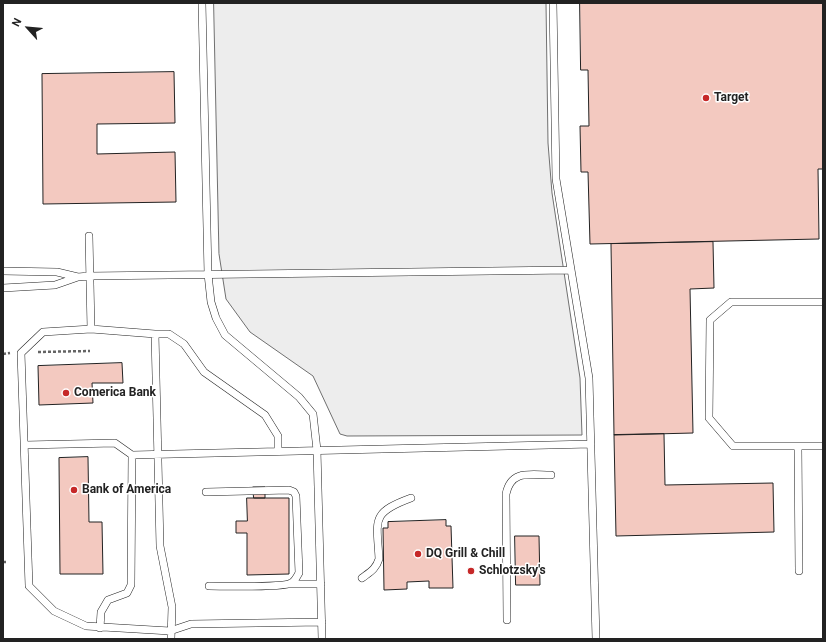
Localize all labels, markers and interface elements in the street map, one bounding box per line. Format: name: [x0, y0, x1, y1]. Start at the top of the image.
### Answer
north arrow: [8, 8, 48, 48]
text: N: [9, 16, 24, 29]
place label: Target: [714, 91, 749, 105]
marker: Target: [701, 93, 711, 103]
place label: Comerica Bank: [74, 386, 156, 400]
marker: Comerica Bank: [61, 388, 71, 398]
place label: Bank of America: [82, 483, 171, 497]
marker: Bank of America: [69, 485, 79, 495]
place label: DQ Grill & Chill: [426, 547, 505, 561]
marker: DQ Grill & Chill: [413, 549, 423, 559]
place label: Schlotzsky's: [479, 564, 546, 578]
marker: Schlotzsky's: [466, 566, 476, 576]

